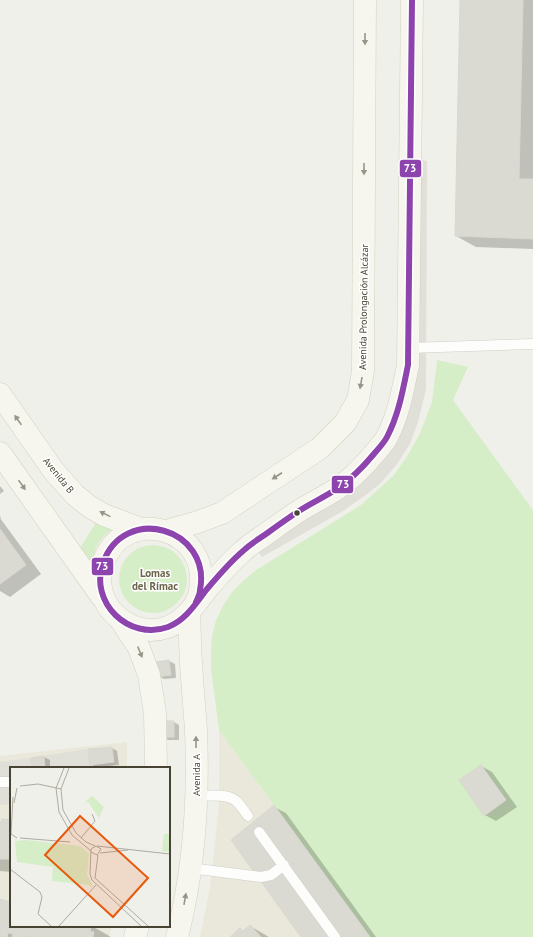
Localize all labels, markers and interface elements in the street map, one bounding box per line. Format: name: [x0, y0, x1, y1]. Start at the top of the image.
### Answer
one-way arrow: [362, 33, 368, 46]
line badge: 73: [399, 159, 422, 178]
text: 73: [404, 161, 416, 175]
one-way arrow: [361, 163, 367, 176]
street label: Avenida Prolongación Alcázar: [356, 243, 371, 370]
one-way arrow: [358, 377, 364, 389]
one-way arrow: [14, 414, 22, 425]
street label: Avenida B: [40, 455, 77, 496]
one-way arrow: [272, 472, 283, 480]
line badge: 73: [331, 475, 354, 494]
text: 73: [337, 477, 349, 491]
one-way arrow: [18, 479, 26, 490]
unlabelled marker: [292, 508, 302, 518]
one-way arrow: [99, 511, 110, 517]
line badge: 73: [91, 557, 114, 576]
text: 73: [96, 559, 108, 573]
district label: Lomas del Rímac: [132, 566, 178, 593]
one-way arrow: [138, 647, 144, 659]
one-way arrow: [193, 735, 199, 748]
street label: Avenida A: [190, 754, 203, 796]
inset map: [10, 767, 170, 927]
one-way arrow: [182, 893, 188, 905]

